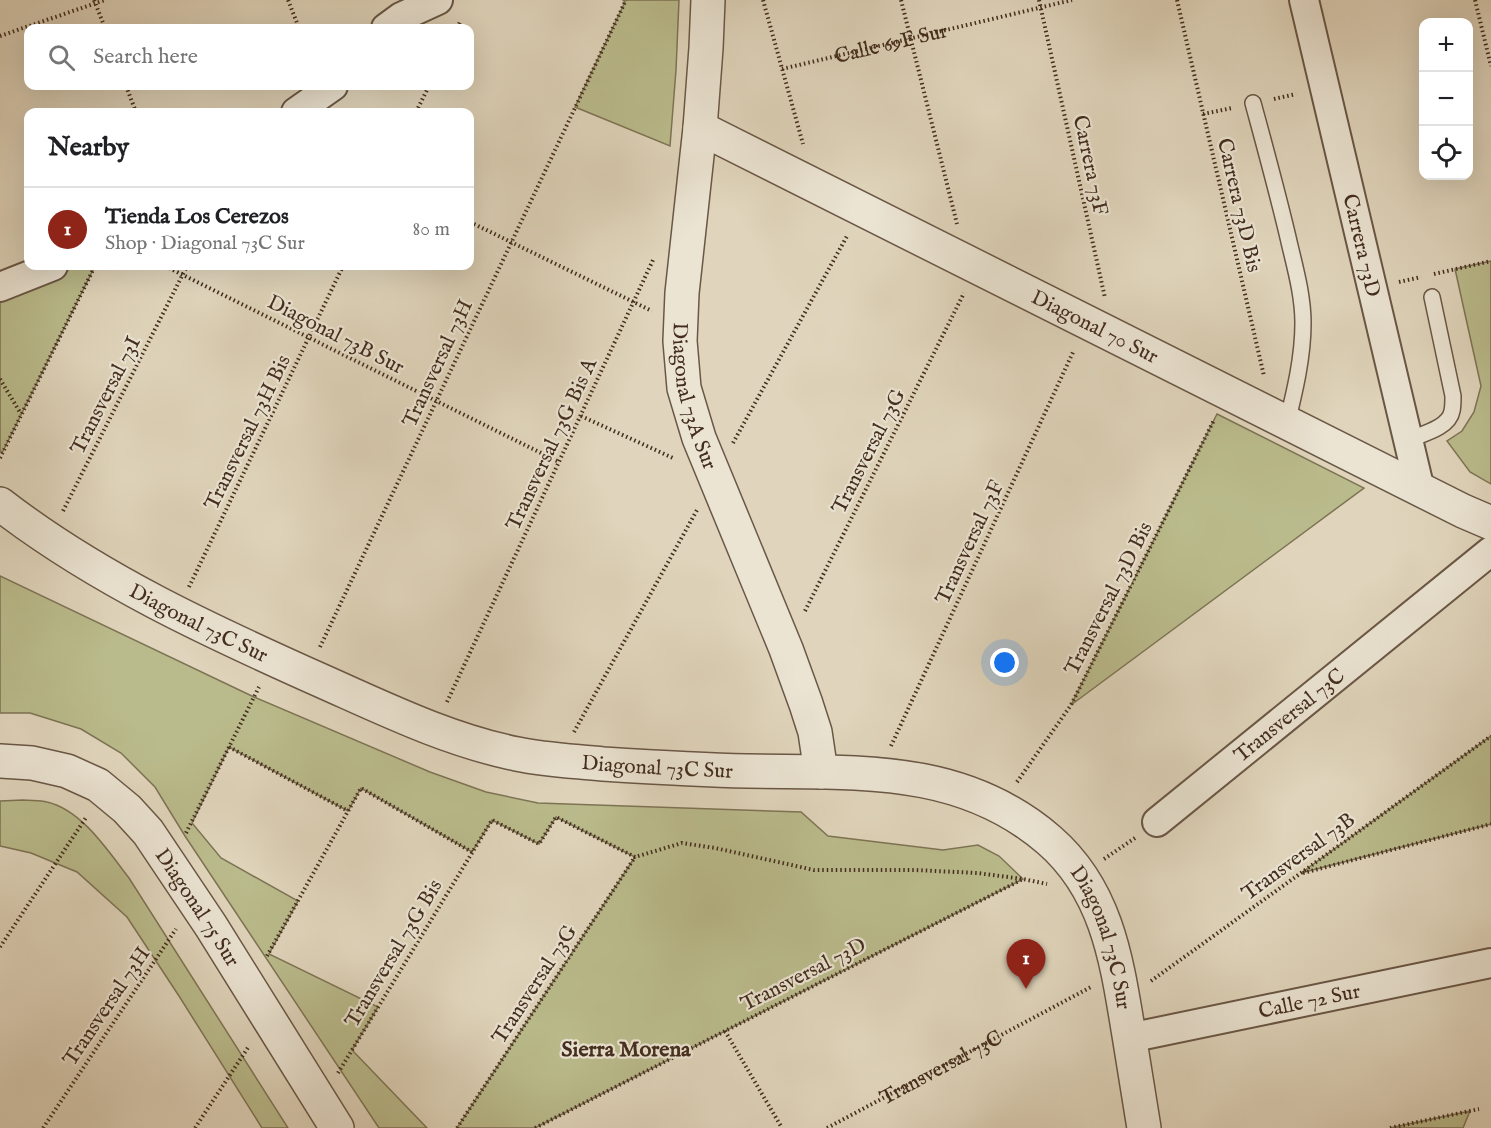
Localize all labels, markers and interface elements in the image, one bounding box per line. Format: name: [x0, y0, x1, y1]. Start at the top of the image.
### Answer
street label: Calle 69F Sur: [832, 18, 951, 71]
map controls: [1419, 18, 1473, 180]
button: +: [1419, 18, 1473, 72]
search box: [24, 24, 474, 90]
icon: search: [45, 41, 78, 74]
text: Search here: [93, 43, 198, 71]
button: −: [1419, 72, 1473, 126]
street label: Carrera 73F: [1066, 113, 1113, 218]
button: locate: [1419, 126, 1473, 180]
text: Nearby: [48, 131, 129, 164]
street label: Carrera 73D Bis: [1210, 136, 1267, 275]
street label: Carrera 73D: [1335, 191, 1386, 300]
text: Tienda Los Cerezos: [105, 203, 289, 231]
text: 1: [64, 217, 71, 242]
text: 80 m: [413, 217, 450, 242]
text: Shop · Diagonal 73C Sur: [105, 231, 305, 256]
street label: Diagonal 70 Sur: [1026, 284, 1163, 371]
street label: Diagonal 73B Sur: [262, 289, 409, 382]
street label: Transversal 73H: [397, 295, 480, 432]
street label: Diagonal 73A Sur: [665, 322, 723, 474]
street label: Transversal 73I: [65, 332, 148, 459]
street label: Transversal 73H Bis: [199, 351, 298, 515]
street label: Transversal 73G Bis A: [501, 353, 604, 535]
street label: Transversal 73G: [826, 384, 913, 519]
street label: Transversal 73F: [930, 476, 1011, 609]
street label: Transversal 73D Bis: [1059, 518, 1160, 680]
street label: Diagonal 73C Sur: [124, 578, 272, 670]
your location: [990, 648, 1019, 677]
street label: Transversal 73C: [1229, 663, 1351, 769]
street label: Diagonal 73C Sur: [580, 750, 734, 786]
street label: Transversal 73B: [1237, 807, 1361, 908]
street label: Diagonal 75 Sur: [148, 844, 245, 973]
street label: Diagonal 73C Sur: [1063, 861, 1137, 1012]
street label: Transversal 73G Bis: [339, 875, 449, 1033]
street label: Transversal 73G: [487, 920, 584, 1050]
street label: Transversal 73D: [737, 932, 871, 1018]
pin: 1: [1006, 940, 1046, 989]
street label: Transversal 73H: [57, 942, 157, 1072]
street label: Calle 72 Sur: [1256, 978, 1363, 1026]
street label: Transversal 73C: [876, 1025, 1007, 1112]
district label: Sierra Morena: [561, 1036, 691, 1064]

